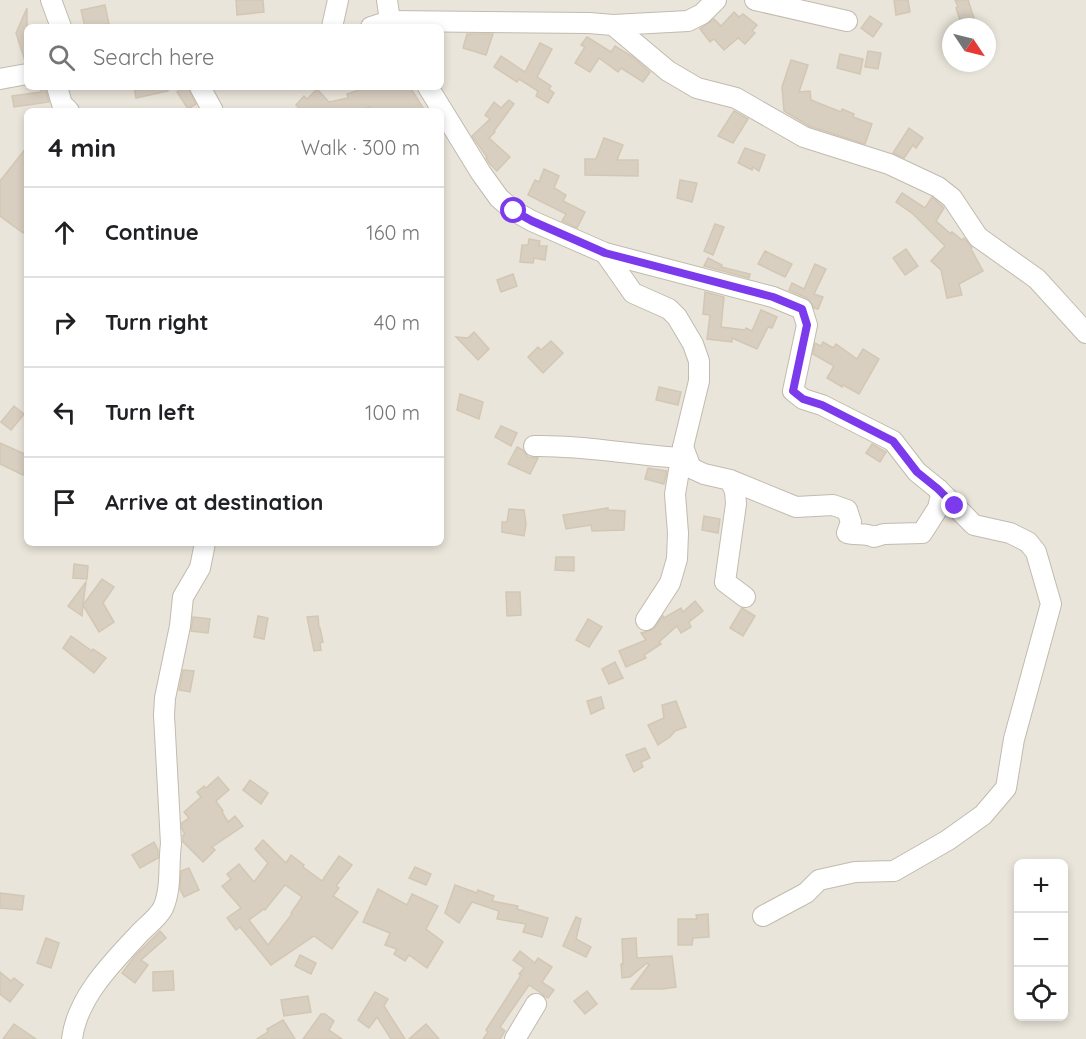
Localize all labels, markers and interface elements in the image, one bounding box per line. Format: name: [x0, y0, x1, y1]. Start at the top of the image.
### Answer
north arrow: [942, 18, 996, 72]
search box: [24, 24, 444, 90]
icon: search: [45, 41, 78, 74]
text: Search here: [93, 43, 214, 71]
text: 4 min: [48, 131, 116, 164]
text: Walk · 300 m: [301, 135, 420, 160]
route start: [500, 197, 526, 223]
icon: ahead: [48, 216, 81, 249]
text: Continue: [105, 218, 199, 246]
text: 160 m: [366, 220, 420, 245]
icon: right: [48, 306, 81, 339]
text: Turn right: [105, 308, 209, 336]
text: 40 m: [374, 310, 420, 335]
icon: left: [48, 396, 81, 429]
text: Turn left: [105, 398, 195, 426]
text: 100 m: [365, 400, 420, 425]
icon: arrive: [48, 486, 81, 519]
text: Arrive at destination: [105, 488, 323, 516]
route end: [941, 492, 967, 518]
map controls: [1014, 859, 1068, 1021]
button: +: [1014, 859, 1068, 913]
button: −: [1014, 913, 1068, 967]
button: locate: [1014, 967, 1068, 1021]

